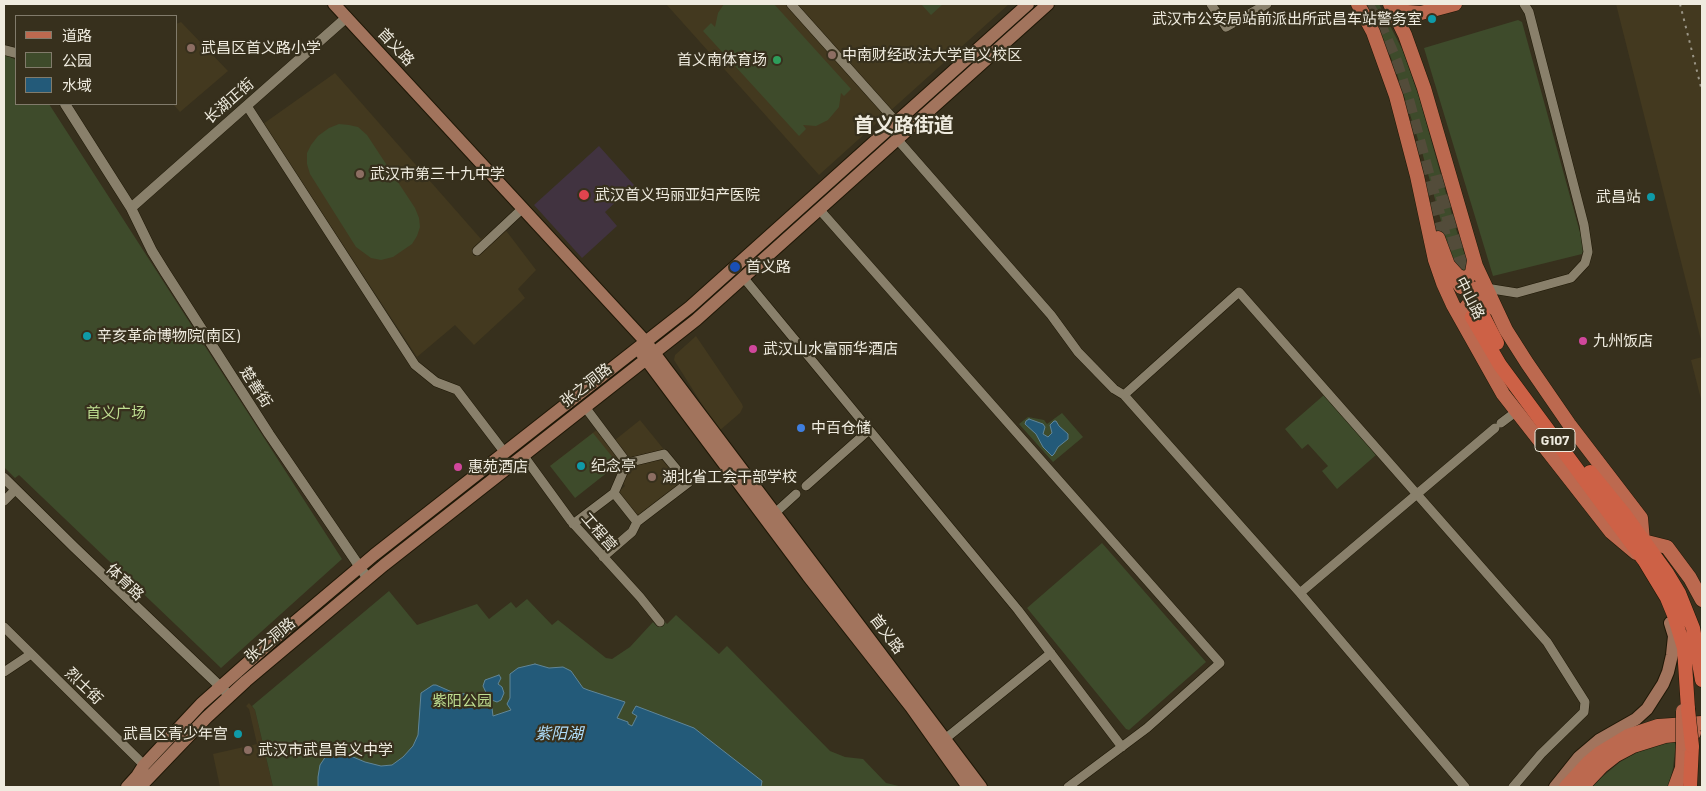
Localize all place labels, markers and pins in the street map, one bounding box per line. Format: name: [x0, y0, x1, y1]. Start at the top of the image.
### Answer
place label: 武汉市公安局站前派出所武昌车站警务室: [1152, 10, 1422, 28]
marker: 武汉市公安局站前派出所武昌车站警务室: [1426, 13, 1438, 25]
place label: 武昌区首义路小学: [201, 39, 321, 57]
marker: 武昌区首义路小学: [185, 42, 197, 54]
place label: 中南财经政法大学首义校区: [842, 46, 1022, 64]
marker: 中南财经政法大学首义校区: [826, 49, 838, 61]
place label: 首义南体育场: [677, 51, 767, 69]
marker: 首义南体育场: [771, 54, 783, 66]
place label: 武汉市第三十九中学: [370, 165, 505, 183]
marker: 武汉市第三十九中学: [354, 168, 366, 180]
place label: 武汉首义玛丽亚妇产医院: [595, 186, 760, 204]
marker: 武汉首义玛丽亚妇产医院: [577, 188, 591, 202]
place label: 武昌站: [1596, 188, 1641, 206]
marker: 武昌站: [1645, 191, 1657, 203]
place label: 首义路: [746, 258, 791, 276]
marker: 首义路: [728, 260, 742, 274]
place label: 辛亥革命博物院(南区): [97, 327, 240, 345]
marker: 辛亥革命博物院(南区): [81, 330, 93, 342]
place label: 九州饭店: [1593, 332, 1653, 350]
marker: 九州饭店: [1577, 335, 1589, 347]
place label: 武汉山水富丽华酒店: [763, 340, 898, 358]
marker: 武汉山水富丽华酒店: [747, 343, 759, 355]
place label: 中百仓储: [811, 419, 871, 437]
marker: 中百仓储: [795, 422, 807, 434]
place label: 纪念亭: [591, 457, 636, 475]
place label: 惠苑酒店: [468, 458, 528, 476]
marker: 纪念亭: [575, 460, 587, 472]
marker: 惠苑酒店: [452, 461, 464, 473]
place label: 湖北省工会干部学校: [662, 468, 797, 486]
marker: 湖北省工会干部学校: [646, 471, 658, 483]
place label: 武昌区青少年宫: [123, 725, 228, 743]
marker: 武昌区青少年宫: [232, 728, 244, 740]
place label: 武汉市武昌首义中学: [258, 741, 393, 759]
marker: 武汉市武昌首义中学: [242, 744, 254, 756]

